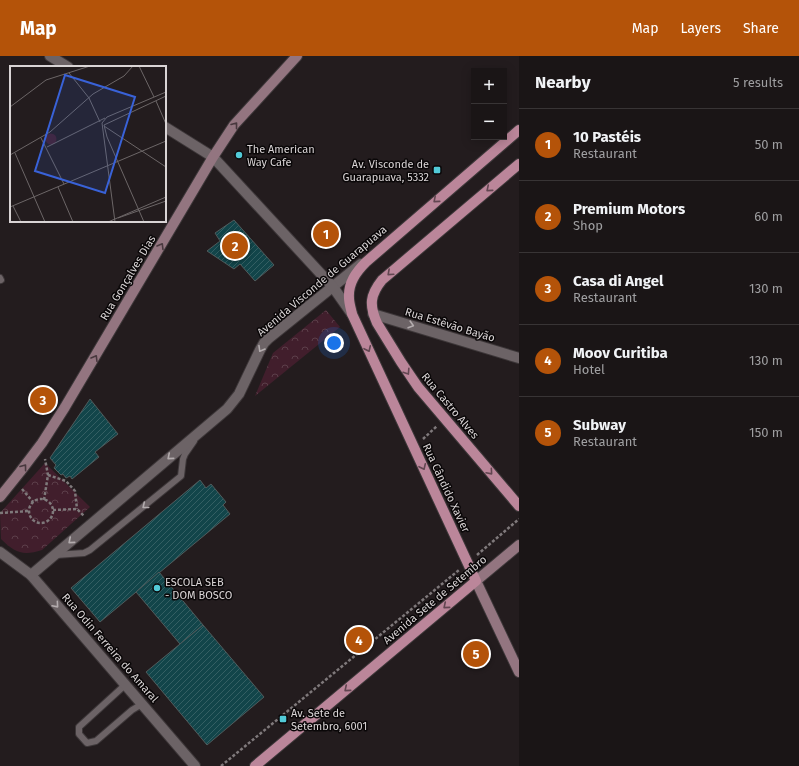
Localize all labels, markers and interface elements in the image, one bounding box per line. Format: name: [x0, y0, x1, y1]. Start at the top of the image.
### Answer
text: Map: [20, 17, 57, 40]
text: Map: [632, 20, 658, 37]
text: Layers: [680, 20, 721, 37]
text: Share: [743, 20, 779, 37]
inset map: [10, 66, 166, 222]
map controls: [471, 68, 507, 140]
button: +: [471, 68, 507, 104]
text: Nearby: [535, 72, 590, 93]
text: 5 results: [733, 75, 783, 90]
button: −: [471, 104, 507, 140]
one-way arrow: [231, 122, 238, 129]
text: 10 Pastéis: [573, 128, 641, 146]
text: 1: [545, 137, 551, 152]
text: 50 m: [755, 137, 783, 152]
place label: The American Way Cafe: [247, 143, 315, 169]
text: Restaurant: [573, 146, 637, 161]
marker: The American Way Cafe: [234, 150, 244, 160]
place label: Av. Visconde de Guarapuava, 5332: [343, 158, 429, 184]
marker: Av. Visconde de Guarapuava, 5332: [432, 165, 442, 175]
one-way arrow: [487, 185, 494, 192]
one-way arrow: [433, 196, 441, 203]
text: Premium Motors: [573, 200, 685, 218]
text: 2: [545, 209, 551, 224]
text: 60 m: [754, 209, 783, 224]
text: Shop: [573, 218, 603, 233]
pin: 1: [313, 219, 339, 249]
street label: Avenida Visconde de Guarapuava: [255, 223, 389, 339]
pin: 2: [222, 231, 248, 261]
street label: Rua Gonçalves Dias: [98, 233, 158, 323]
one-way arrow: [156, 243, 163, 250]
one-way arrow: [387, 268, 395, 276]
text: Casa di Angel: [573, 272, 663, 290]
text: 3: [545, 281, 551, 296]
text: 130 m: [749, 281, 783, 296]
text: Restaurant: [573, 290, 637, 305]
street label: Rua Estêvão Bayão: [403, 305, 497, 345]
one-way arrow: [407, 320, 414, 329]
your location: [324, 333, 344, 353]
text: Moov Curitiba: [573, 344, 668, 362]
one-way arrow: [259, 345, 266, 352]
one-way arrow: [363, 345, 371, 353]
text: 4: [544, 353, 552, 368]
text: 130 m: [749, 353, 783, 368]
one-way arrow: [90, 355, 97, 362]
text: Hotel: [573, 362, 605, 377]
one-way arrow: [402, 368, 410, 375]
street label: Rua Castro Alves: [419, 370, 481, 442]
pin: 3: [30, 385, 56, 415]
text: Subway: [573, 416, 626, 434]
text: 5: [545, 425, 551, 440]
text: 150 m: [749, 425, 783, 440]
text: Restaurant: [573, 434, 637, 449]
street label: Rua Cândido Xavier: [420, 442, 473, 535]
one-way arrow: [168, 453, 175, 460]
one-way arrow: [418, 463, 426, 471]
one-way arrow: [20, 464, 27, 471]
one-way arrow: [485, 467, 492, 475]
one-way arrow: [142, 501, 150, 508]
one-way arrow: [68, 537, 76, 544]
street label: Avenida Sete de Setembro: [381, 553, 489, 647]
place label: ESCOLA SEB - DOM BOSCO: [165, 576, 232, 602]
marker: ESCOLA SEB - DOM BOSCO: [152, 583, 162, 593]
street label: Rua Odin Ferreira do Amaral: [59, 591, 161, 705]
one-way arrow: [52, 600, 59, 607]
one-way arrow: [444, 601, 451, 608]
pin: 4: [346, 625, 372, 655]
pin: 5: [463, 639, 489, 669]
one-way arrow: [344, 685, 351, 692]
place label: Av. Sete de Setembro, 6001: [291, 707, 367, 733]
marker: Av. Sete de Setembro, 6001: [278, 714, 288, 724]

